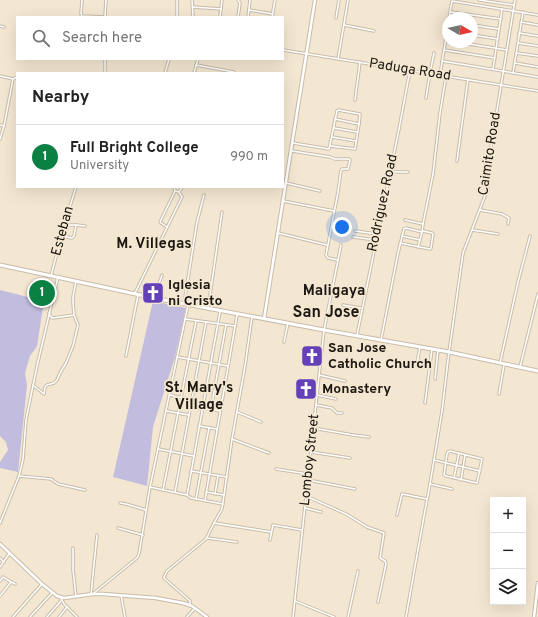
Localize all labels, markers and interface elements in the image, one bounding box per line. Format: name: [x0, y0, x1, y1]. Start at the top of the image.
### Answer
north arrow: [442, 12, 478, 48]
search box: [16, 16, 284, 60]
icon: search: [30, 27, 52, 49]
text: Search here: [62, 29, 142, 48]
street label: Paduga Road: [368, 55, 452, 85]
text: Nearby: [32, 87, 89, 109]
street label: Caimito Road: [475, 111, 505, 197]
text: Full Bright College: [70, 139, 199, 158]
text: 1: [42, 149, 48, 165]
text: 990 m: [230, 149, 268, 165]
street label: Rodriguez Road: [364, 152, 402, 254]
text: University: [70, 158, 129, 174]
street label: Esteban: [48, 204, 78, 258]
your location: [332, 217, 352, 237]
district label: M. Villegas: [116, 235, 192, 254]
place label: Iglesia ni Cristo: [168, 277, 223, 310]
pin: 1: [29, 278, 55, 308]
church icon: Iglesia ni Cristo: [140, 280, 166, 306]
district label: Maligaya: [303, 282, 365, 301]
district label: San Jose: [293, 303, 359, 323]
place label: San Jose Catholic Church: [328, 340, 432, 373]
church icon: San Jose Catholic Church: [299, 343, 325, 369]
church icon: Monastery: [293, 376, 319, 402]
district label: St. Mary's Village: [165, 379, 233, 415]
place label: Monastery: [322, 381, 391, 398]
street label: Lomboy Street: [297, 413, 323, 507]
map controls: [490, 497, 526, 605]
button: +: [490, 497, 526, 533]
button: −: [490, 533, 526, 569]
button: layers: [490, 569, 526, 605]

